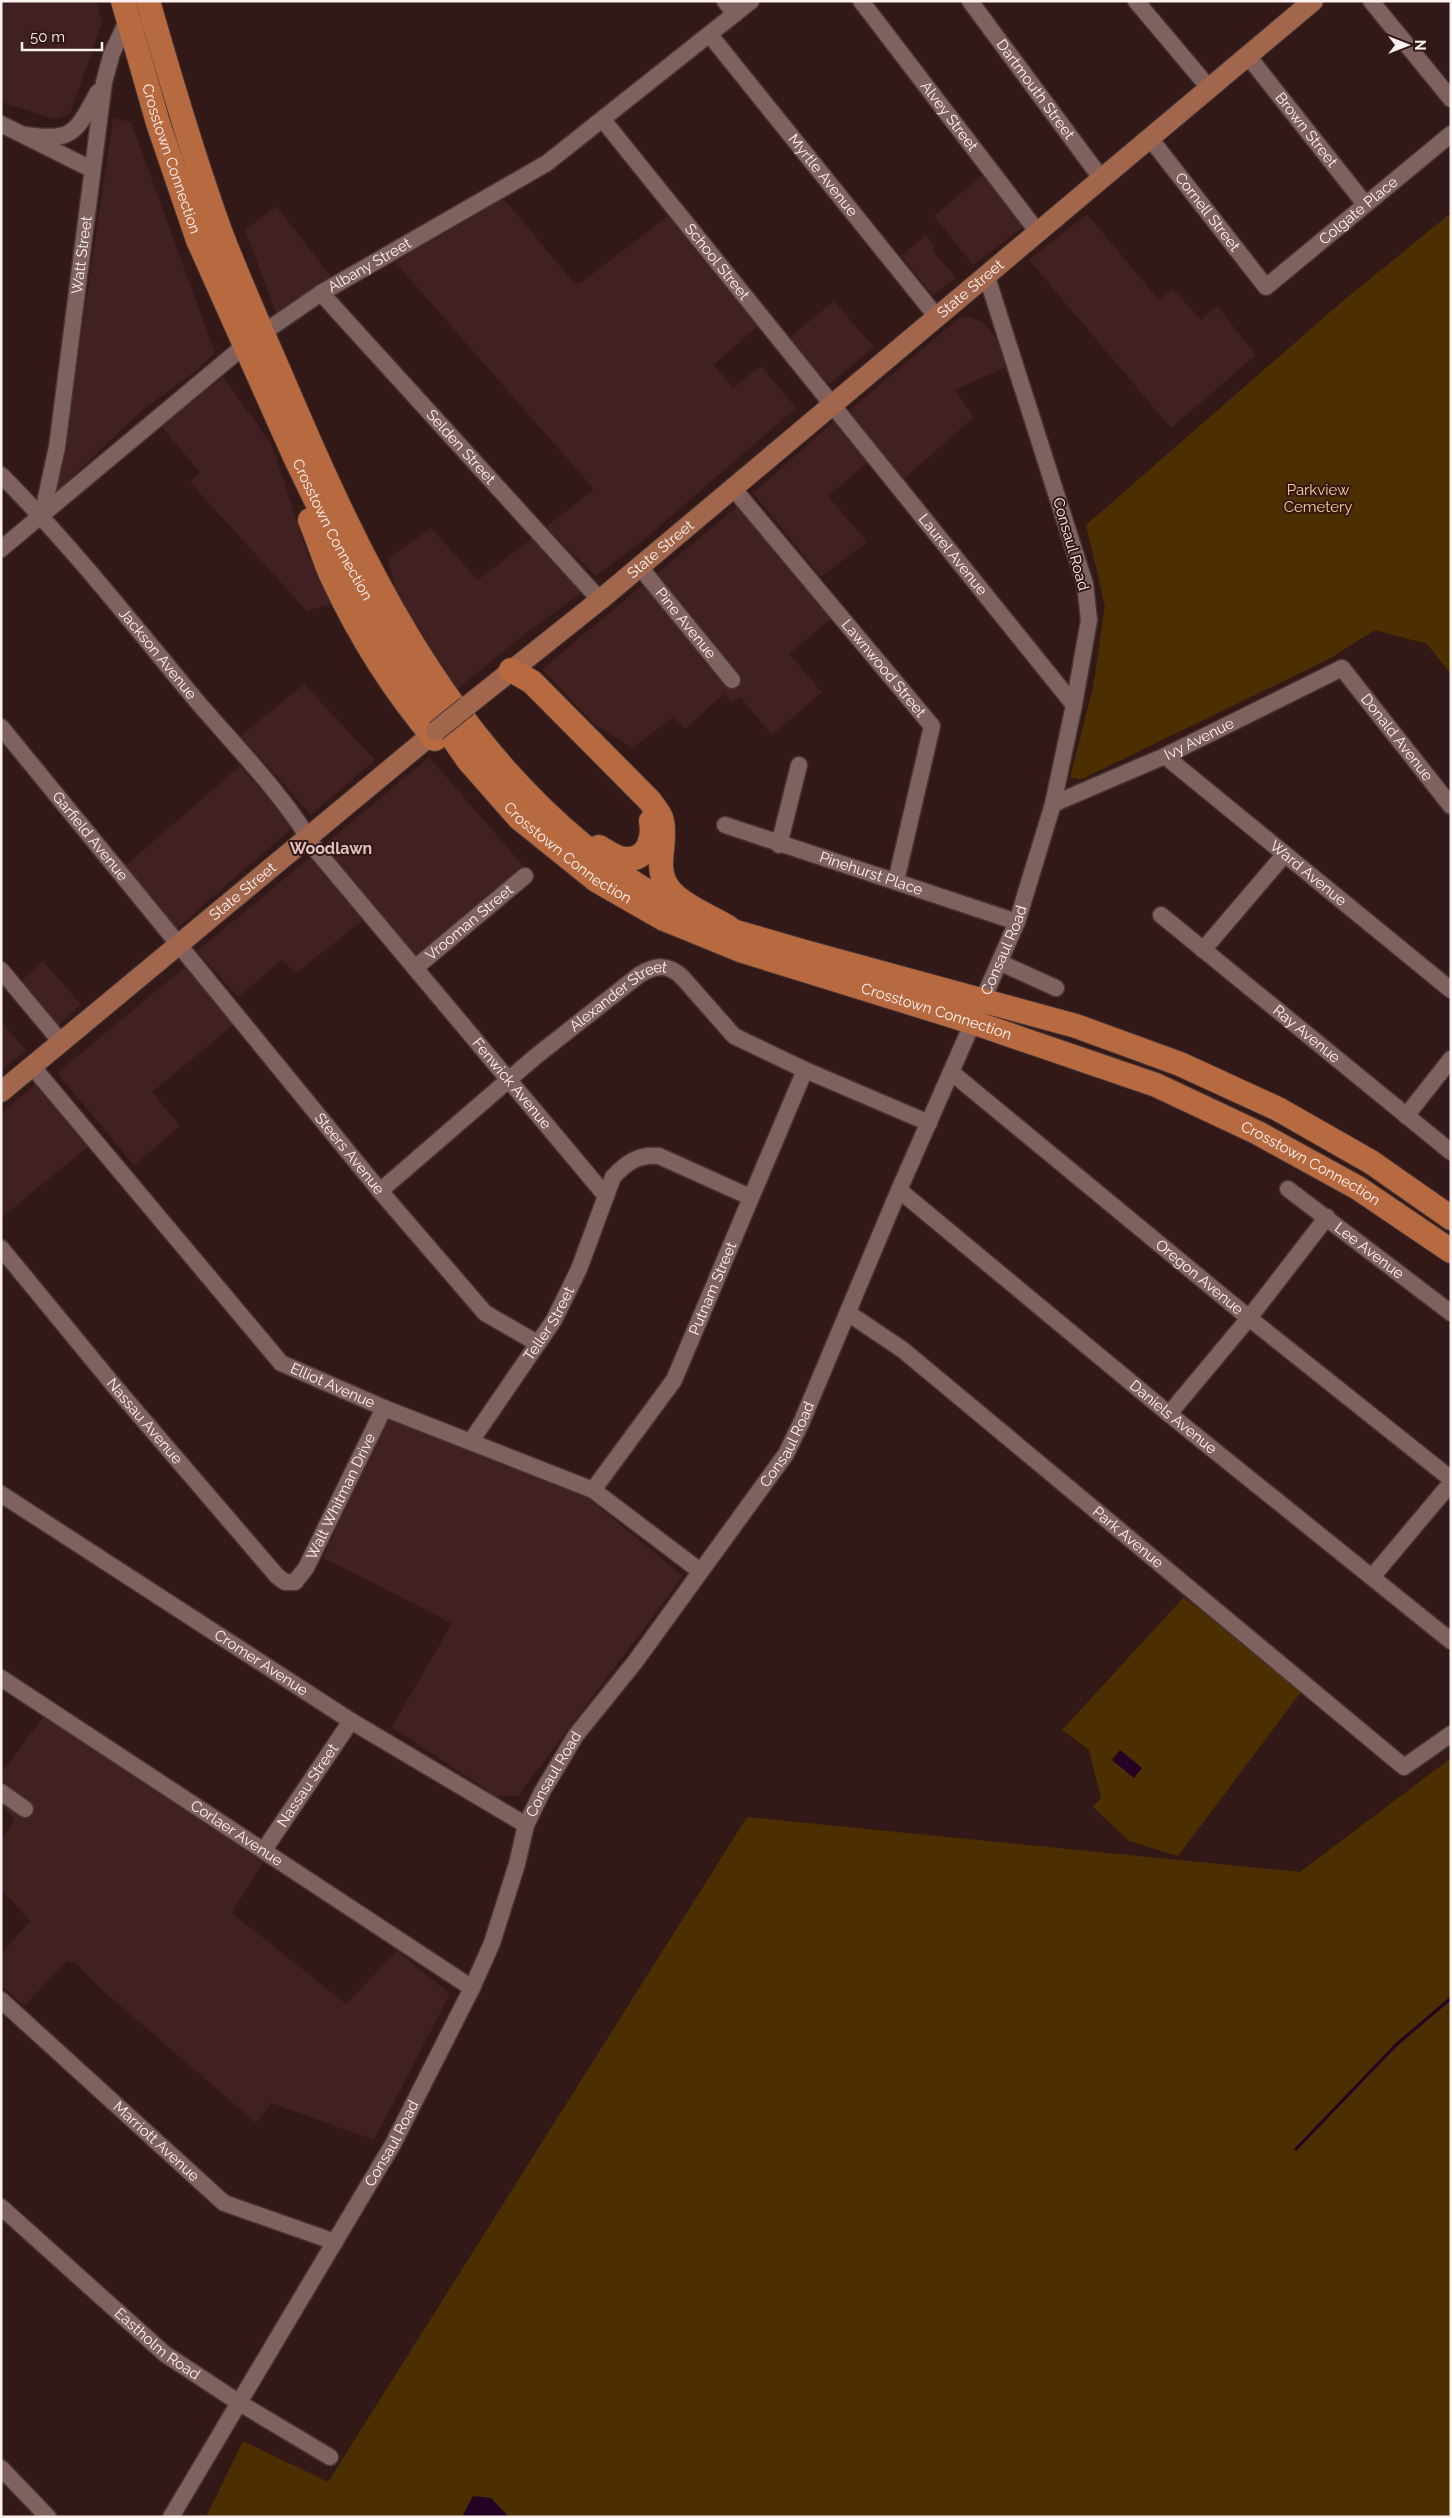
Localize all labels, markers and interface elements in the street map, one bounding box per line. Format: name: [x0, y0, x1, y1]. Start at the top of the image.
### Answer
scale bar: [22, 20, 102, 52]
north arrow: [1382, 20, 1432, 70]
text: 50 m: [30, 28, 65, 46]
street label: Dartmouth Street: [992, 36, 1078, 143]
text: N: [1412, 40, 1428, 50]
street label: Alvey Street: [917, 78, 982, 155]
street label: Crosstown Connection: [138, 82, 204, 236]
street label: Brown Street: [1271, 89, 1341, 171]
street label: Myrtle Avenue: [784, 130, 861, 220]
street label: Cornell Street: [1171, 169, 1244, 255]
street label: Colgate Place: [1315, 173, 1402, 248]
street label: Watt Street: [68, 215, 96, 295]
street label: School Street: [681, 220, 753, 304]
street label: Albany Street: [324, 234, 414, 296]
street label: State Street: [934, 256, 1007, 322]
street label: Selden Street: [422, 406, 499, 488]
street label: Crosstown Connection: [288, 456, 376, 604]
park label: Parkview Cemetery: [1284, 481, 1352, 516]
street label: Consaul Road: [1049, 496, 1093, 592]
street label: Laurel Avenue: [915, 510, 991, 599]
street label: State Street: [624, 516, 697, 582]
street label: Pine Avenue: [652, 584, 720, 663]
street label: Jackson Avenue: [115, 605, 201, 703]
street label: Lawnwood Street: [838, 616, 930, 721]
street label: Donald Avenue: [1357, 690, 1437, 785]
street label: Ivy Avenue: [1161, 714, 1237, 764]
street label: Garfield Avenue: [48, 788, 132, 885]
street label: Crosstown Connection: [500, 798, 635, 908]
street label: Ward Avenue: [1266, 837, 1350, 910]
district label: Woodlawn: [290, 839, 372, 858]
street label: Pinehurst Place: [817, 848, 925, 899]
street label: State Street: [206, 859, 280, 924]
street label: Vrooman Street: [422, 881, 517, 964]
street label: Consaul Road: [977, 903, 1031, 998]
street label: Alexander Street: [566, 958, 668, 1035]
street label: Crosstown Connection: [859, 979, 1014, 1044]
street label: Ray Avenue: [1269, 1001, 1344, 1067]
street label: Fenwick Avenue: [468, 1034, 555, 1133]
street label: Steers Avenue: [311, 1109, 388, 1198]
street label: Crosstown Connection: [1238, 1117, 1384, 1209]
street label: Lee Avenue: [1331, 1219, 1408, 1283]
street label: Oregon Avenue: [1152, 1236, 1247, 1318]
street label: Putnam Street: [685, 1239, 740, 1338]
street label: Teller Street: [520, 1284, 578, 1364]
street label: Elliot Avenue: [288, 1359, 378, 1412]
street label: Nassau Avenue: [103, 1375, 186, 1468]
street label: Daniels Avenue: [1126, 1376, 1221, 1458]
street label: Consaul Road: [756, 1399, 818, 1491]
street label: Walt Whitman Drive: [302, 1430, 379, 1563]
street label: Park Avenue: [1089, 1503, 1167, 1572]
street label: Cromer Avenue: [211, 1626, 311, 1700]
street label: Consaul Road: [522, 1728, 585, 1820]
street label: Nassau Street: [273, 1740, 342, 1830]
street label: Corlaer Avenue: [187, 1796, 286, 1870]
street label: Consaul Road: [361, 2097, 423, 2190]
street label: Marriott Avenue: [110, 2098, 203, 2185]
street label: Eastholm Road: [111, 2304, 204, 2384]

